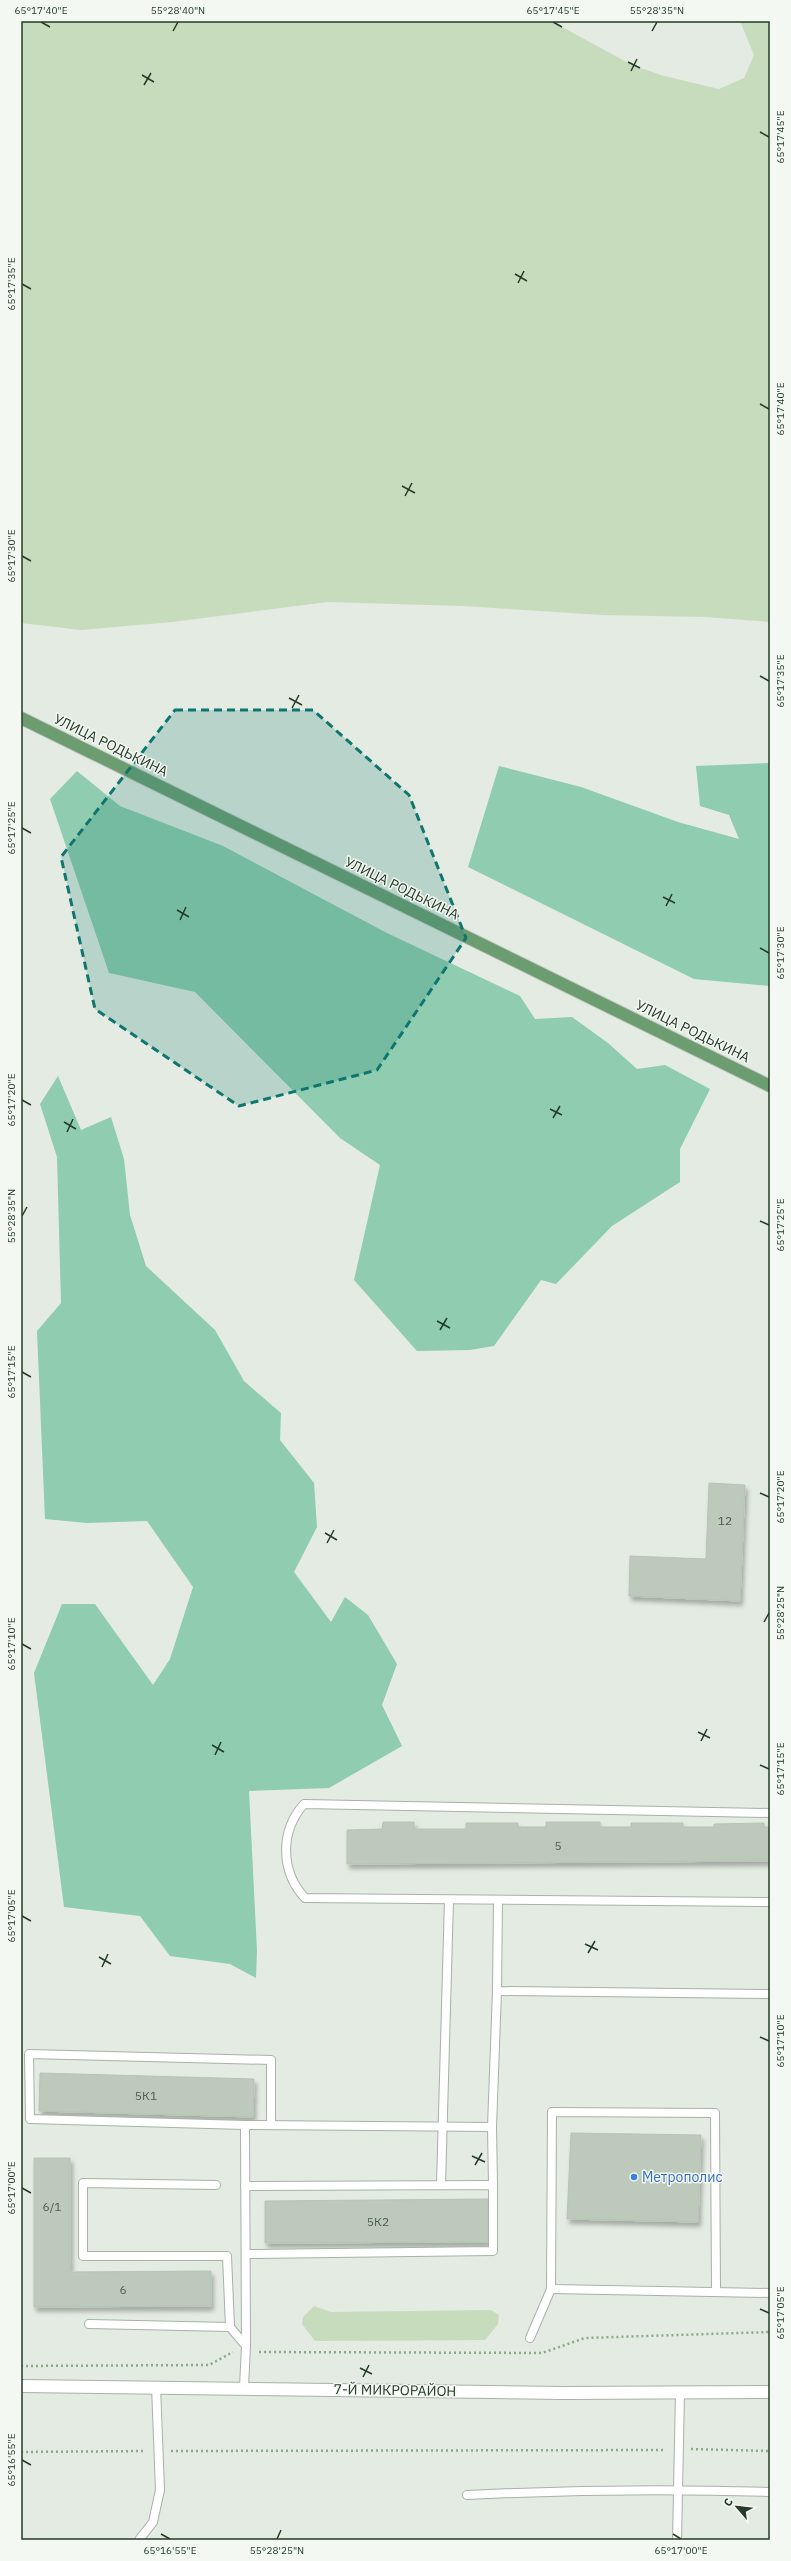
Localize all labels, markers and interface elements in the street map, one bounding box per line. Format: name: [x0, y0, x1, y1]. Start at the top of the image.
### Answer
text: 65°17'40"E: [14, 4, 68, 17]
text: 55°28'40"N: [151, 4, 205, 17]
text: 65°17'45"E: [526, 4, 580, 17]
text: 55°28'35"N: [630, 4, 684, 17]
text: 65°17'45"E: [774, 110, 787, 164]
text: 65°17'35"E: [5, 257, 18, 311]
text: 65°17'40"E: [774, 382, 787, 436]
text: 65°17'30"E: [5, 529, 18, 583]
text: 65°17'35"E: [774, 654, 787, 708]
street label: УЛИЦА РОДЬКИНА: [51, 710, 171, 780]
text: 65°17'25"E: [5, 801, 18, 855]
street label: УЛИЦА РОДЬКИНА: [342, 853, 462, 923]
text: 65°17'30"E: [774, 926, 787, 980]
street label: УЛИЦА РОДЬКИНА: [633, 996, 753, 1066]
text: 65°17'20"E: [5, 1073, 18, 1127]
text: 55°28'35"N: [5, 1189, 18, 1243]
text: 65°17'25"E: [774, 1198, 787, 1252]
text: 65°17'15"E: [5, 1345, 18, 1399]
text: 65°17'20"E: [774, 1470, 787, 1524]
house number: 12: [718, 1513, 732, 1528]
text: 55°28'25"N: [774, 1586, 787, 1640]
text: 65°17'10"E: [5, 1617, 18, 1671]
text: 65°17'15"E: [774, 1742, 787, 1796]
house number: 5: [554, 1838, 562, 1853]
text: 65°17'05"E: [5, 1889, 18, 1943]
text: 65°17'10"E: [774, 2014, 787, 2068]
house number: 5К1: [135, 2088, 157, 2103]
text: 65°17'00"E: [5, 2161, 18, 2215]
place label: Метрополис: [642, 2168, 722, 2186]
marker: Метрополис: [629, 2172, 639, 2182]
house number: 6/1: [43, 2199, 62, 2214]
house number: 5К2: [367, 2214, 389, 2229]
house number: 6: [119, 2282, 127, 2297]
text: 65°17'05"E: [774, 2286, 787, 2340]
street label: 7-Й МИКРОРАЙОН: [334, 2379, 456, 2400]
text: 65°16'55"E: [5, 2433, 18, 2487]
north arrow: [717, 2487, 757, 2527]
text: С: [720, 2496, 736, 2509]
text: 65°16'55"E: [143, 2544, 197, 2557]
text: 55°28'25"N: [250, 2544, 304, 2557]
text: 65°17'00"E: [654, 2544, 708, 2557]

